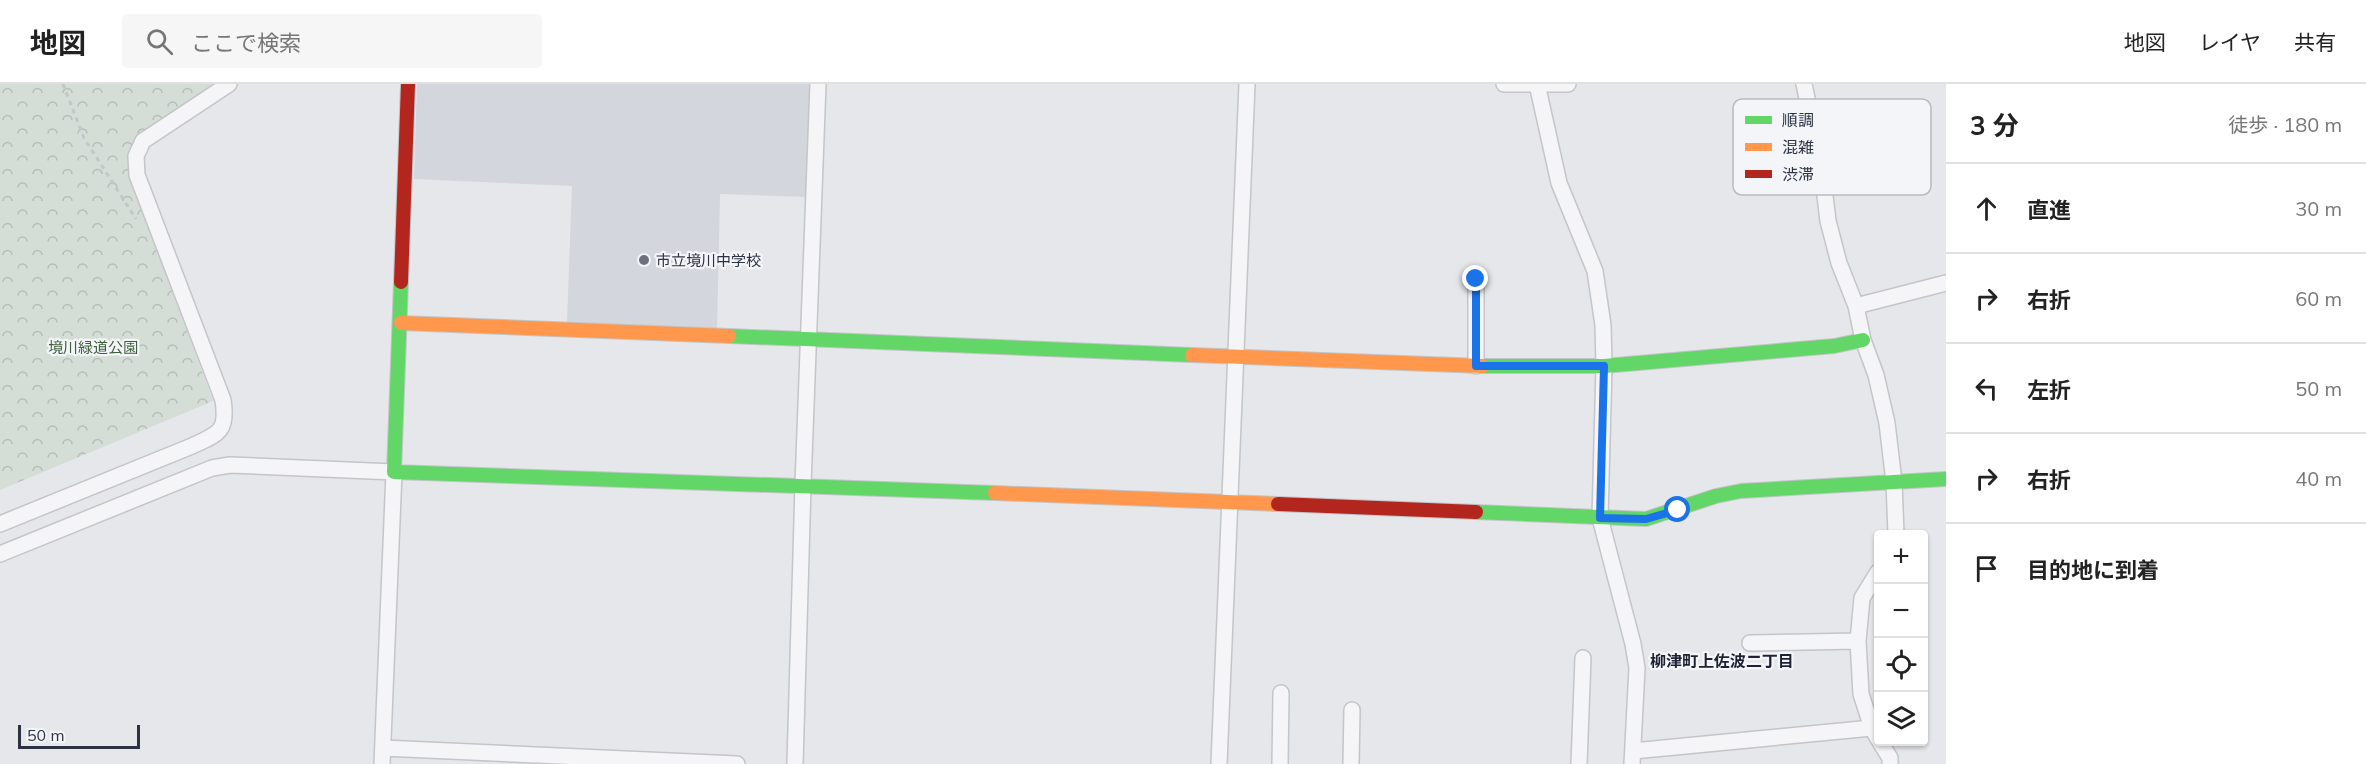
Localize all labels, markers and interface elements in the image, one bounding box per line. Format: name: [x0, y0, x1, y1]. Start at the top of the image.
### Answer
search box: [122, 14, 542, 68]
text: 地図: [30, 25, 86, 60]
icon: search: [143, 25, 176, 58]
text: ここで検索: [191, 29, 301, 57]
text: 地図: [2124, 29, 2166, 55]
text: レイヤ: [2199, 29, 2261, 55]
text: 共有: [2294, 29, 2336, 55]
legend: [1733, 99, 1931, 195]
text: 3 分: [1970, 109, 2019, 142]
text: 順調: [1782, 110, 1814, 130]
text: 徒歩 · 180 m: [2228, 112, 2342, 137]
text: 混雑: [1782, 137, 1814, 157]
text: 渋滞: [1782, 164, 1814, 184]
icon: ahead: [1970, 192, 2003, 225]
text: 直進: [2027, 196, 2071, 224]
text: 30 m: [2295, 196, 2342, 221]
place label: 市立境川中学校: [656, 251, 761, 270]
marker: 市立境川中学校: [637, 253, 651, 267]
route end: [1462, 265, 1488, 291]
icon: right: [1970, 282, 2003, 315]
text: 右折: [2027, 286, 2071, 314]
text: 60 m: [2295, 286, 2342, 311]
park label: 境川緑道公園: [48, 338, 138, 357]
icon: left: [1970, 372, 2003, 405]
text: 左折: [2027, 376, 2071, 404]
text: 50 m: [2295, 376, 2342, 401]
icon: right: [1970, 462, 2003, 495]
text: 右折: [2027, 466, 2071, 494]
text: 40 m: [2295, 466, 2342, 491]
route start: [1664, 496, 1690, 522]
map controls: [1874, 530, 1928, 746]
button: +: [1874, 530, 1928, 584]
icon: arrive: [1970, 552, 2003, 585]
text: 目的地に到着: [2027, 556, 2159, 584]
button: −: [1874, 584, 1928, 638]
button: locate: [1874, 638, 1928, 692]
district label: 柳津町上佐波二丁目: [1650, 651, 1794, 671]
button: layers: [1874, 692, 1928, 746]
scale bar: [18, 722, 140, 750]
text: 50 m: [27, 725, 64, 745]

